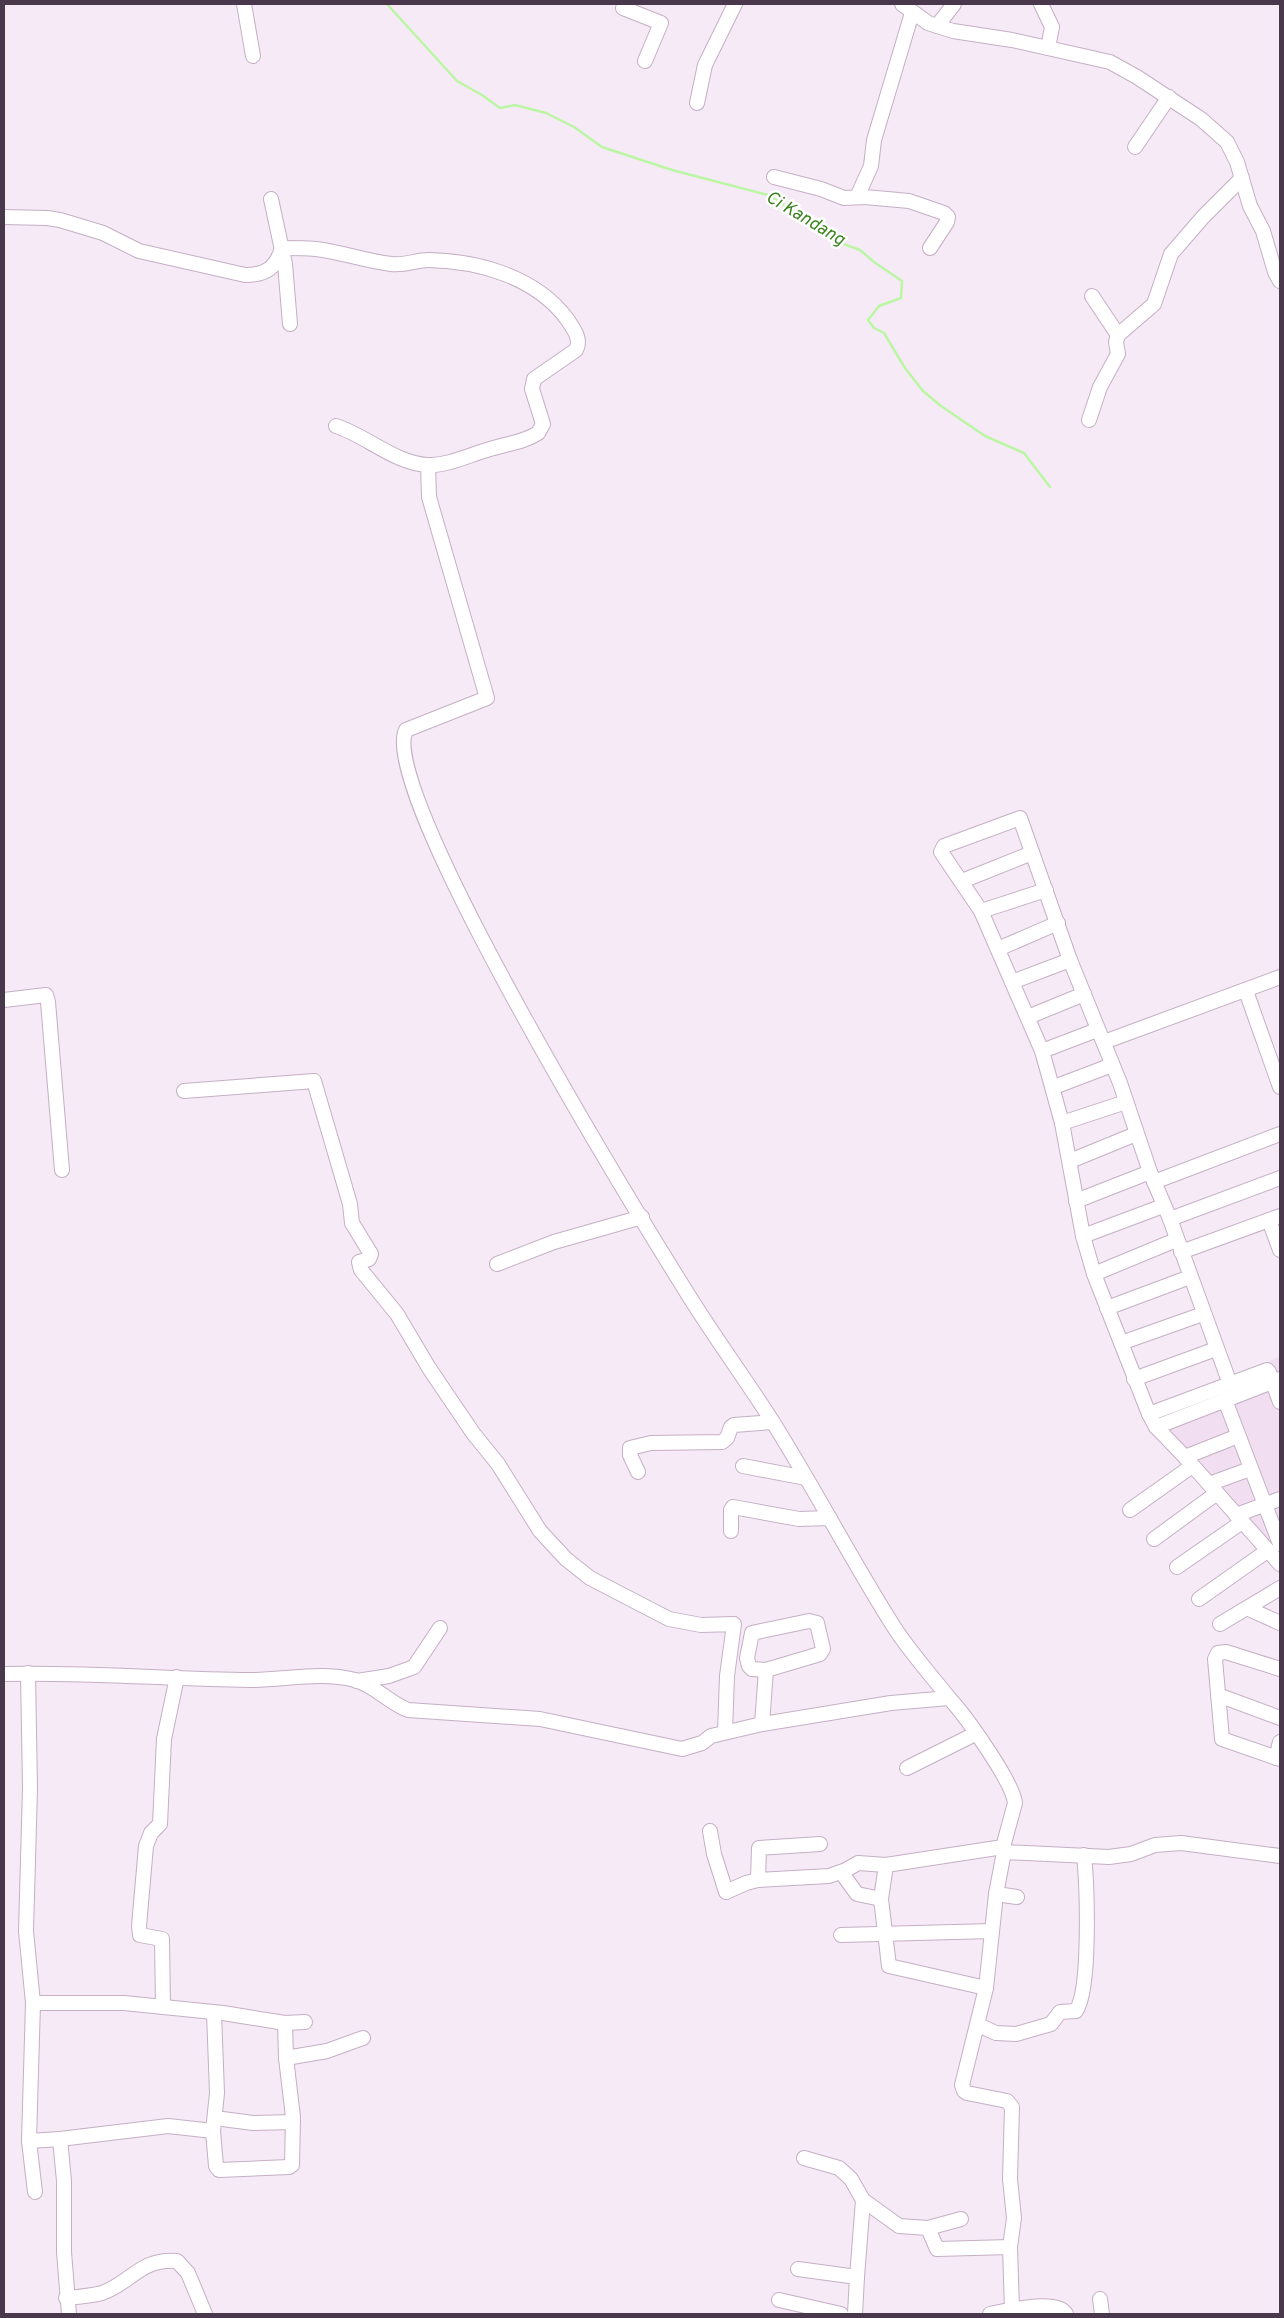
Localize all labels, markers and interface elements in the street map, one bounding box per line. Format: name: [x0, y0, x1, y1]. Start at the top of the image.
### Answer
water label: Ci Kandang: [761, 186, 849, 252]

